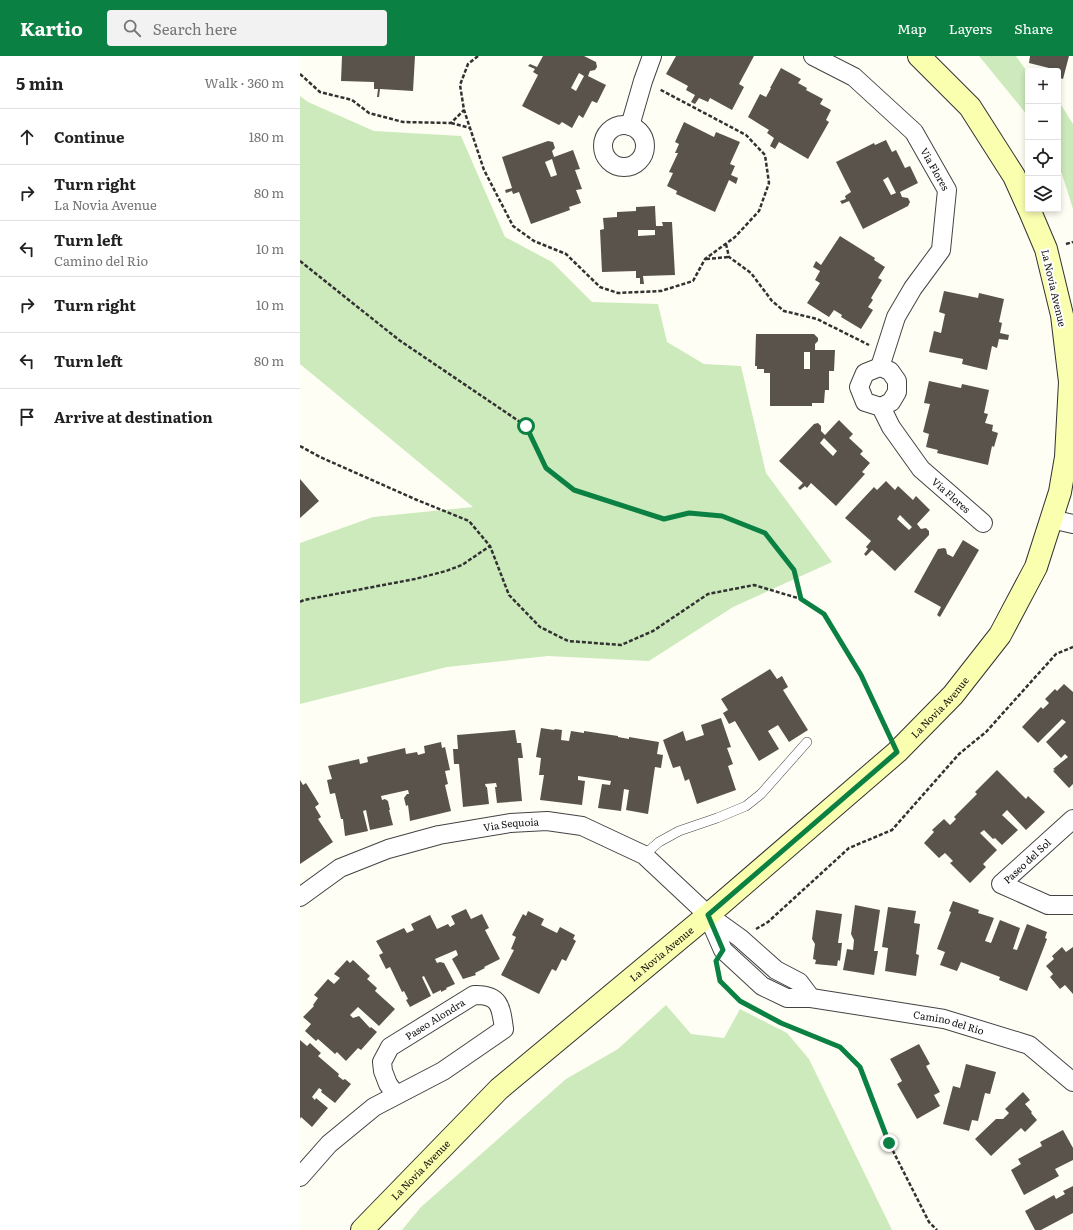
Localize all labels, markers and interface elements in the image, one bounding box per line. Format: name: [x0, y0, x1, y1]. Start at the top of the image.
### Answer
search box: [107, 10, 387, 46]
text: Kartio: [20, 14, 83, 42]
icon: search: [121, 17, 143, 39]
text: Search here: [153, 17, 237, 40]
text: Map: [897, 18, 927, 38]
text: Layers: [949, 18, 992, 38]
text: Share: [1014, 18, 1053, 38]
map controls: [1025, 68, 1061, 212]
button: +: [1025, 68, 1061, 104]
text: 5 min: [16, 70, 64, 95]
text: Walk · 360 m: [204, 73, 284, 92]
button: −: [1025, 104, 1061, 140]
text: Continue: [54, 125, 124, 148]
icon: ahead: [16, 126, 38, 148]
text: 180 m: [249, 127, 284, 146]
button: locate: [1025, 140, 1061, 176]
street label: Via Flores: [917, 145, 954, 193]
text: Turn right: [54, 172, 136, 195]
button: layers: [1025, 176, 1061, 212]
icon: right: [16, 182, 38, 204]
text: 80 m: [254, 183, 284, 202]
text: La Novia Avenue: [54, 195, 157, 214]
text: Turn left: [54, 228, 123, 251]
icon: left: [16, 238, 38, 260]
text: 10 m: [256, 239, 284, 258]
street label: La Novia Avenue: [1038, 248, 1071, 328]
text: Camino del Rio: [54, 251, 148, 270]
text: Turn right: [54, 293, 136, 316]
icon: right: [16, 294, 38, 316]
text: 10 m: [256, 295, 284, 314]
text: Turn left: [54, 349, 123, 372]
icon: left: [16, 350, 38, 372]
text: 80 m: [254, 351, 284, 370]
text: Arrive at destination: [54, 405, 213, 428]
icon: arrive: [16, 406, 38, 428]
route start: [517, 417, 535, 435]
street label: Via Flores: [929, 474, 974, 516]
street label: La Novia Avenue: [907, 673, 972, 741]
street label: Via Sequoia: [482, 813, 540, 834]
street label: Paseo del Sol: [999, 834, 1054, 887]
street label: La Novia Avenue: [626, 922, 696, 984]
street label: Paseo Alondra: [402, 994, 468, 1043]
street label: Camino del Rio: [912, 1006, 986, 1038]
route end: [880, 1134, 898, 1152]
street label: La Novia Avenue: [387, 1136, 453, 1203]

